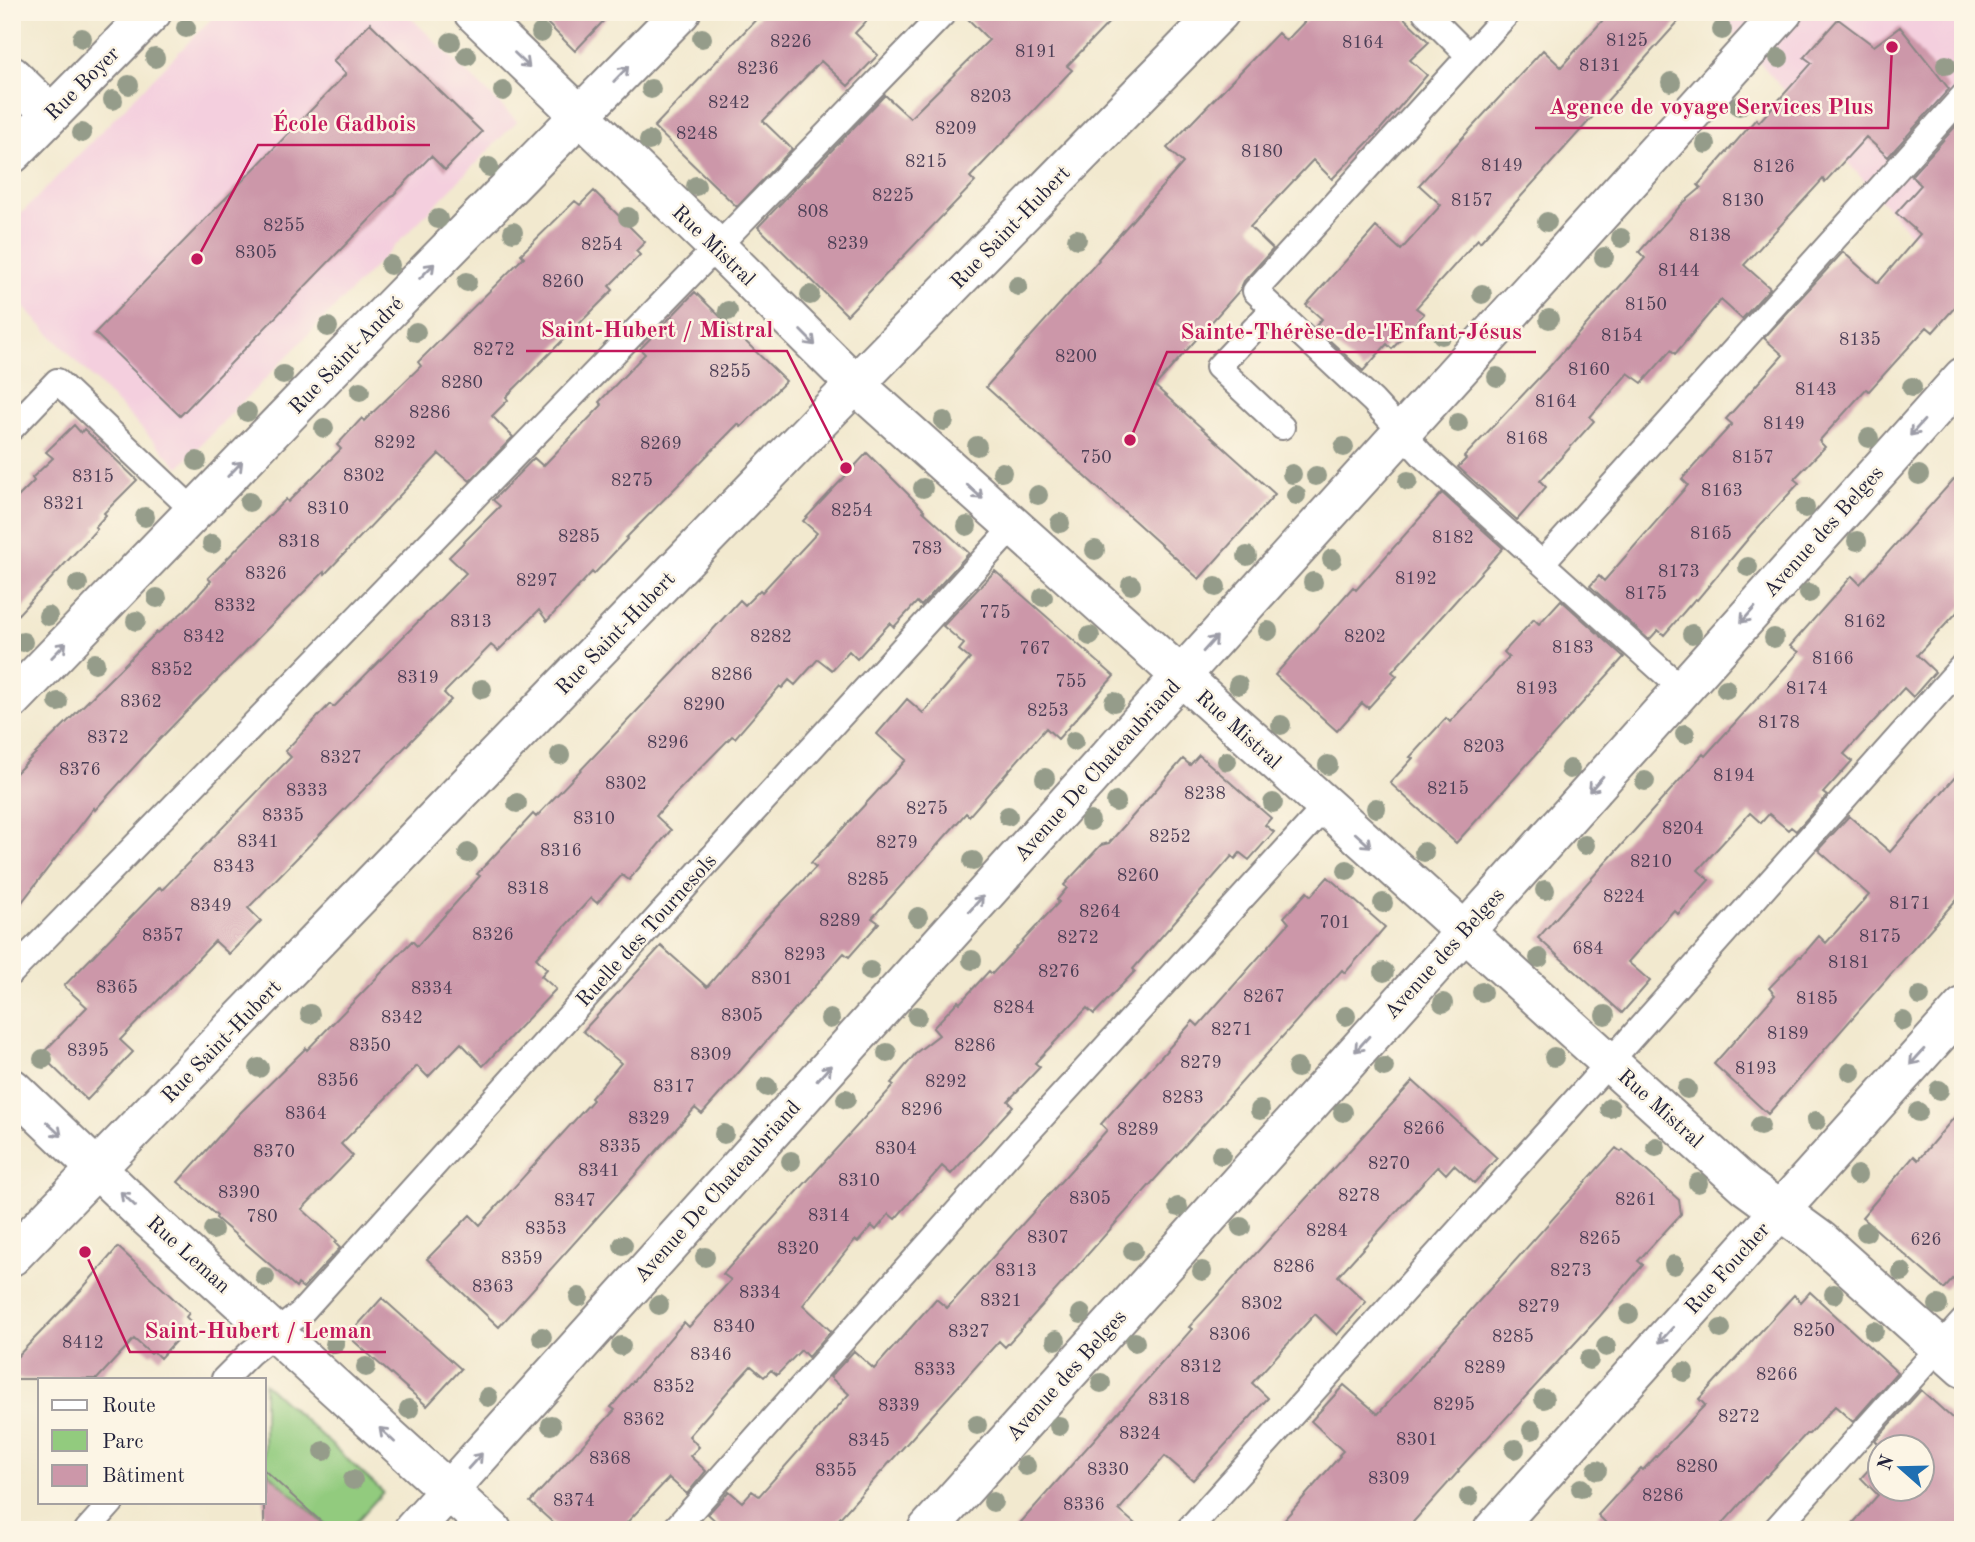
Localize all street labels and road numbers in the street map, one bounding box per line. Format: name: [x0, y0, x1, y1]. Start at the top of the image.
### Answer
street label: Rue Boyer: [42, 43, 124, 125]
street label: Rue Saint-Hubert: [947, 163, 1075, 293]
street label: Rue Mistral: [667, 202, 759, 291]
street label: Rue Saint-André: [286, 293, 408, 419]
street label: Avenue des Belges: [1760, 463, 1888, 602]
street label: Rue Saint-Hubert: [552, 569, 680, 699]
street label: Avenue De Chateaubriand: [1011, 676, 1185, 866]
street label: Rue Mistral: [1192, 687, 1285, 774]
street label: Ruelle des Tournesols: [573, 851, 721, 1011]
street label: Avenue des Belges: [1381, 885, 1509, 1024]
street label: Rue Saint-Hubert: [158, 977, 286, 1107]
street label: Rue Mistral: [1614, 1066, 1707, 1153]
street label: Avenue De Chateaubriand: [631, 1097, 805, 1287]
street label: Rue Leman: [142, 1213, 234, 1298]
street label: Rue Foucher: [1682, 1219, 1775, 1319]
street label: Avenue des Belges: [1003, 1307, 1131, 1446]

